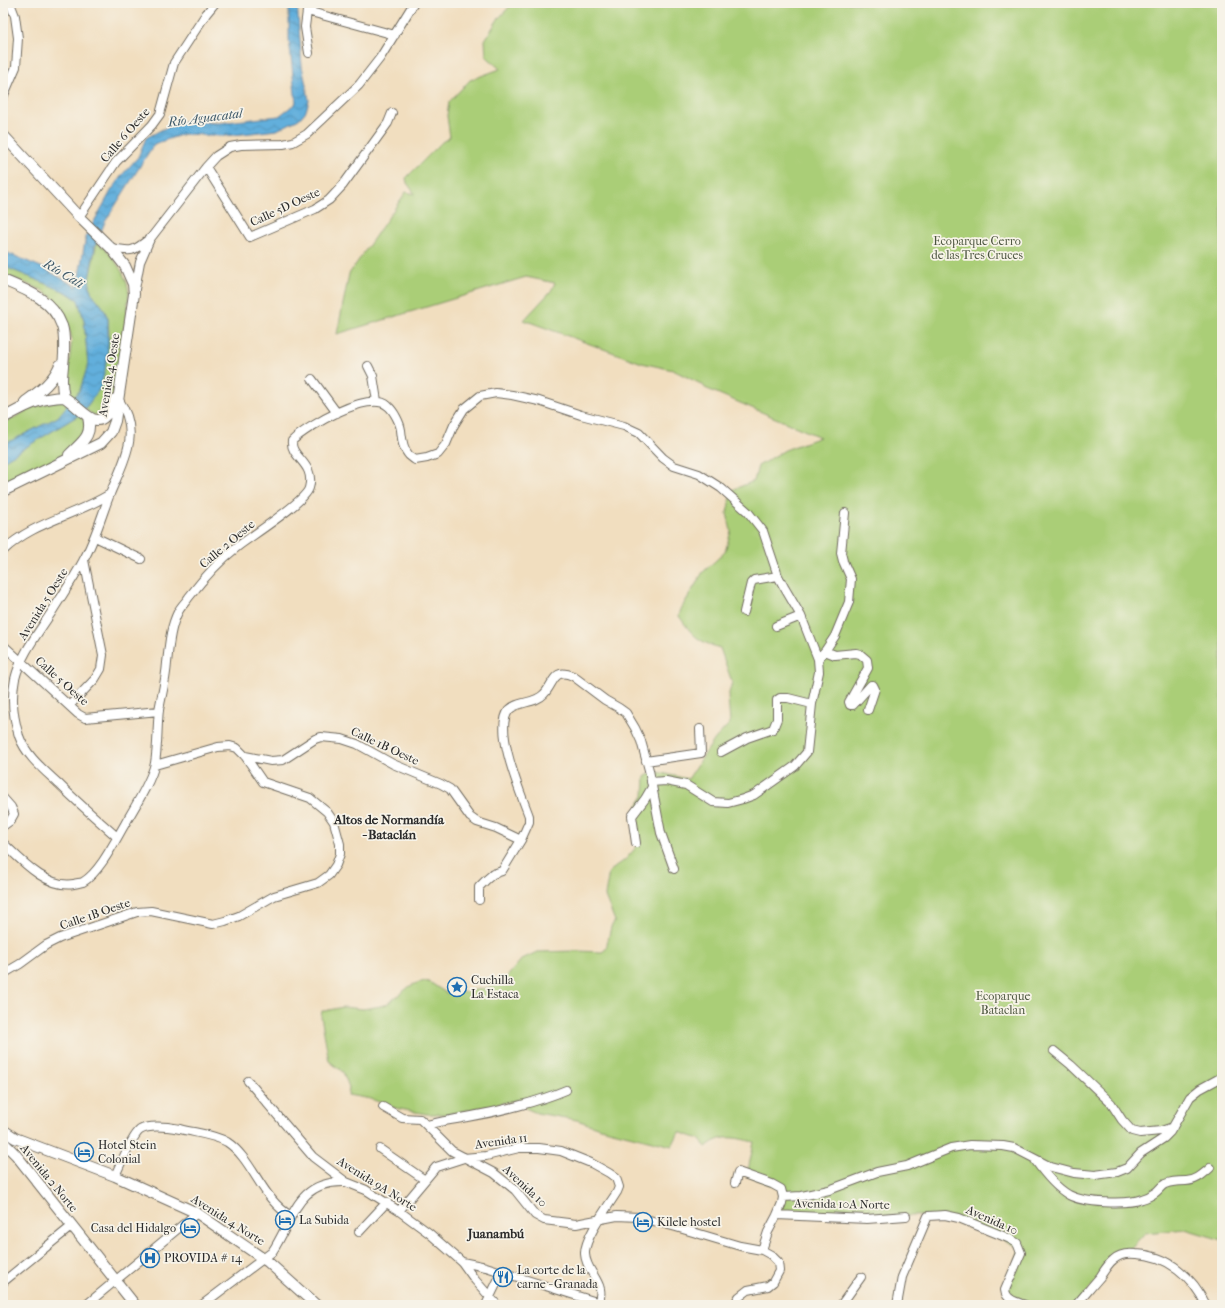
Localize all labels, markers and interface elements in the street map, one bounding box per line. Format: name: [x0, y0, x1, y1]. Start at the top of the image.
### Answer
street label: Calle 6 Oeste: [97, 105, 153, 165]
water label: Río Aguacatal: [166, 105, 245, 130]
street label: Calle 5D Oeste: [248, 185, 322, 229]
park label: Ecoparque Cerro de las Tres Cruces: [931, 234, 1023, 262]
water label: Río Cali: [40, 255, 88, 292]
street label: Avenida 4 Oeste: [95, 332, 122, 419]
street label: Calle 2 Oeste: [197, 517, 257, 571]
street label: Avenida 5 Oeste: [15, 565, 71, 643]
street label: Calle 5 Oeste: [33, 654, 91, 709]
street label: Calle 1B Oeste: [349, 724, 421, 768]
district label: Altos de Normandía - Bataclán: [333, 812, 445, 842]
street label: Calle 1B Oeste: [58, 895, 132, 933]
place label: Cuchilla La Estaca: [471, 973, 519, 1001]
place icon: Cuchilla La Estaca: [446, 976, 468, 998]
park label: Ecoparque Bataclan: [976, 989, 1030, 1017]
street label: Avenida 11: [473, 1130, 528, 1152]
place label: Hotel Stein Colonial: [98, 1138, 156, 1166]
street label: Avenida 2 Norte: [17, 1140, 81, 1215]
hotel icon: Hotel Stein Colonial: [73, 1141, 95, 1163]
street label: Avenida 9A Norte: [334, 1153, 419, 1214]
street label: Avenida 10: [499, 1161, 550, 1210]
street label: Avenida 4 Norte: [188, 1191, 267, 1248]
street label: Avenida 10A Norte: [793, 1196, 890, 1212]
street label: Avenida 10: [963, 1202, 1020, 1238]
hotel icon: La Subida: [274, 1209, 296, 1231]
hotel icon: Kilele hostel: [632, 1211, 654, 1233]
place label: La Subida: [299, 1213, 349, 1227]
place label: Kilele hostel: [657, 1215, 721, 1229]
hotel icon: Casa del Hidalgo: [179, 1217, 201, 1239]
place label: Casa del Hidalgo: [91, 1221, 176, 1235]
district label: Juanambú: [466, 1226, 525, 1242]
hospital icon: PROVIDA # 14: [139, 1247, 161, 1269]
place label: PROVIDA # 14: [164, 1251, 243, 1265]
place label: La corte de la carne - Granada: [517, 1263, 598, 1291]
restaurant icon: La corte de la carne - Granada: [492, 1266, 514, 1288]

